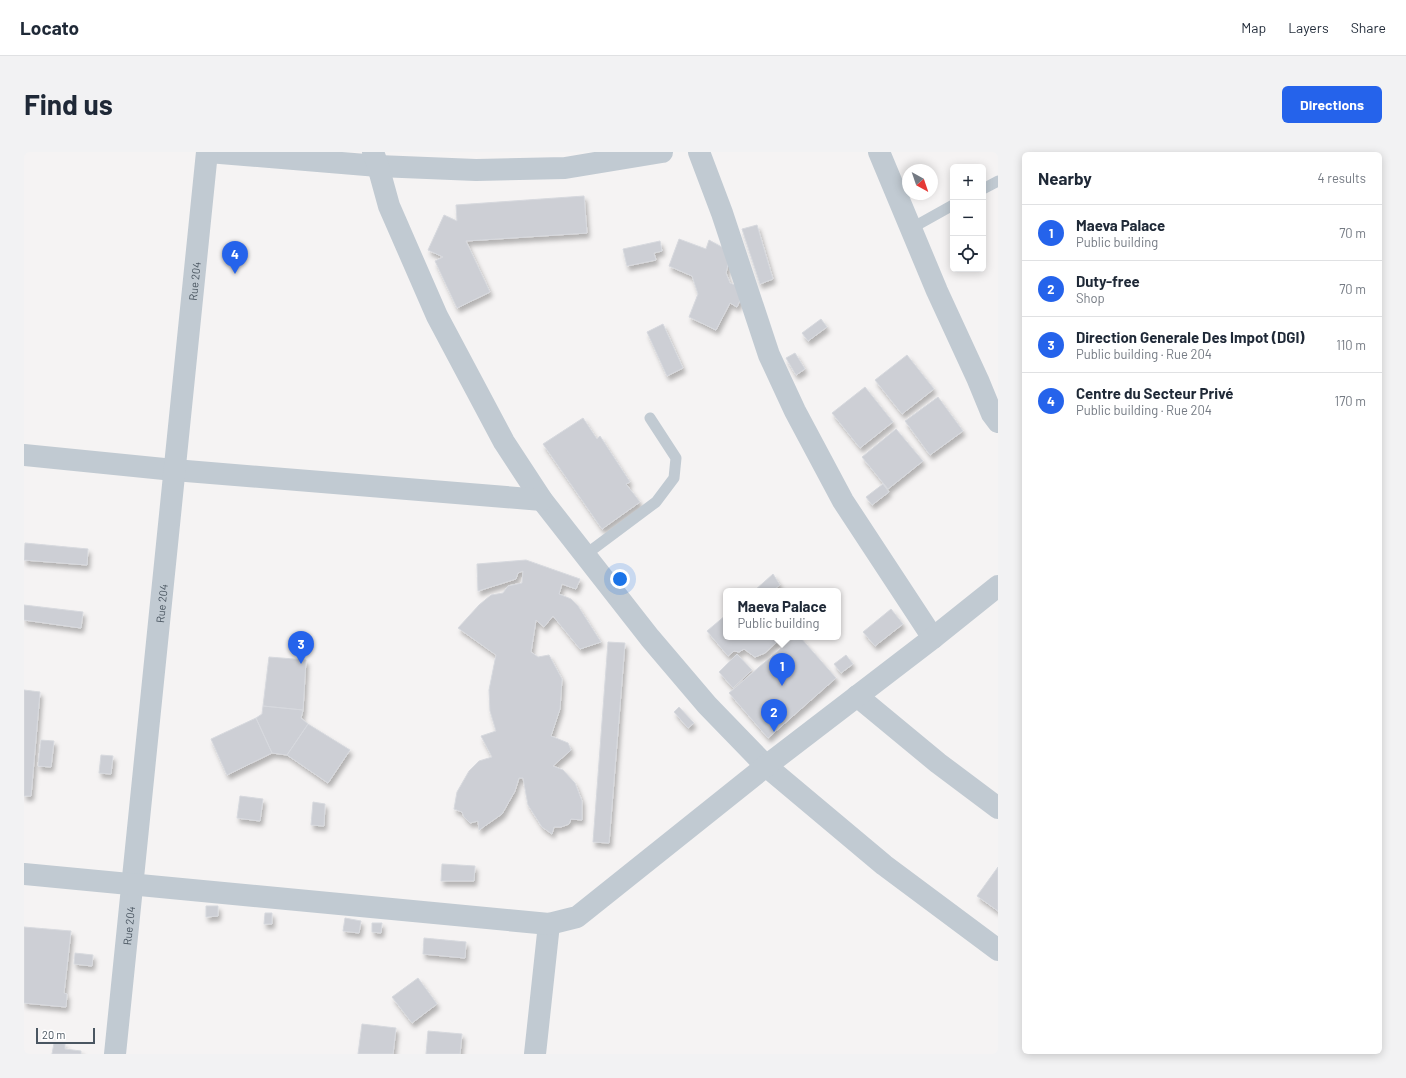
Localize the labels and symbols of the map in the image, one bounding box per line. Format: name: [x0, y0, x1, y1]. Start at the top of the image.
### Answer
north arrow: [902, 164, 938, 200]
pin: 4: [222, 241, 248, 274]
street label: Rue 204: [185, 261, 202, 301]
your location: [610, 569, 630, 589]
street label: Rue 204: [153, 583, 169, 623]
pin: 3: [288, 631, 314, 664]
pin: 1: [769, 653, 795, 686]
pin: 2: [761, 699, 787, 732]
street label: Rue 204: [120, 906, 137, 946]
scale bar: [36, 1026, 95, 1045]

